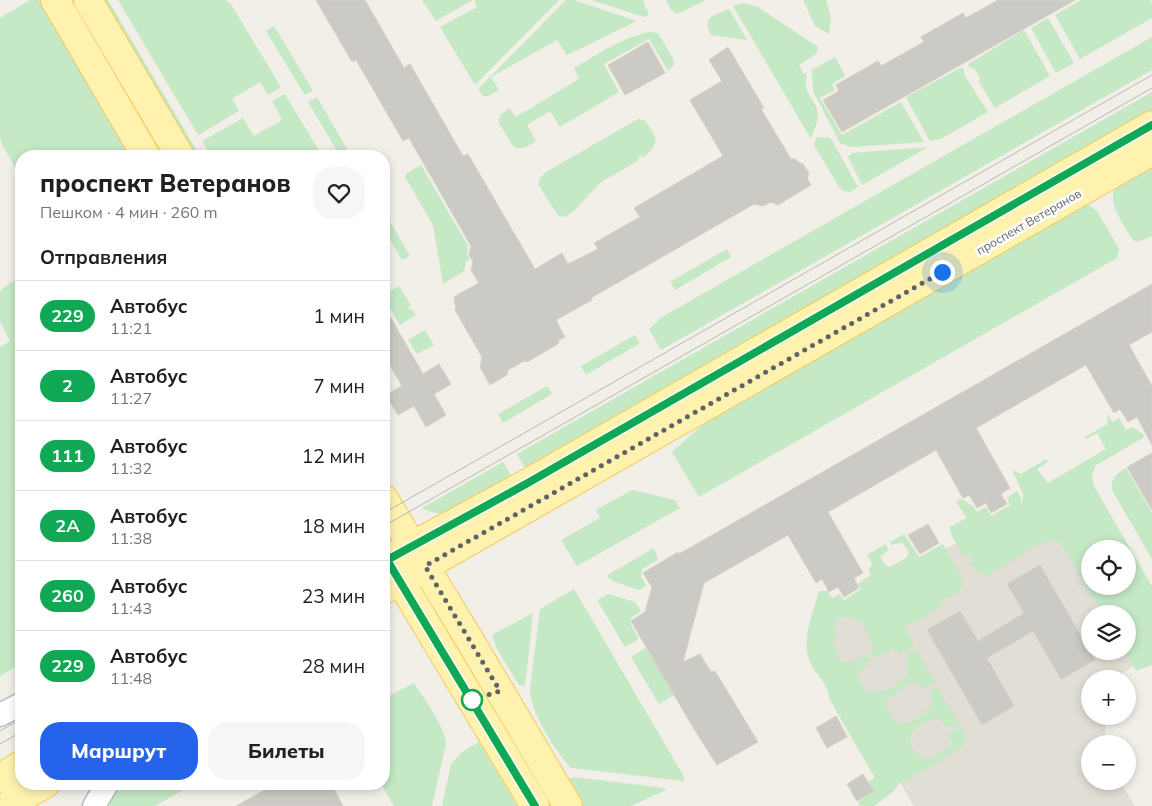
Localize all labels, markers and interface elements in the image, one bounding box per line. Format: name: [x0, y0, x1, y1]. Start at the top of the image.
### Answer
button: heart: [313, 167, 365, 219]
text: проспект Ветеранов: [40, 168, 291, 198]
street label: проспект Ветеранов: [974, 185, 1084, 258]
text: Пешком · 4 мин · 260 m: [40, 202, 218, 222]
text: Отправления: [40, 245, 167, 269]
your location: [930, 260, 955, 285]
text: Автобус: [110, 294, 188, 318]
text: 229: [51, 304, 84, 327]
text: 1 мин: [313, 304, 365, 328]
text: 11:21: [110, 318, 152, 338]
text: Автобус: [110, 364, 188, 388]
text: 2: [62, 374, 73, 397]
text: 7 мин: [313, 374, 365, 398]
text: 11:27: [110, 388, 152, 408]
text: Автобус: [110, 434, 188, 458]
text: 111: [51, 444, 84, 467]
text: 12 мин: [302, 444, 365, 468]
text: 11:32: [110, 458, 152, 478]
text: Автобус: [110, 504, 188, 528]
text: 2А: [55, 514, 80, 537]
text: 18 мин: [302, 514, 365, 538]
text: 11:38: [110, 528, 152, 548]
map controls: [1081, 540, 1136, 790]
button: locate: [1081, 540, 1136, 595]
text: Автобус: [110, 574, 188, 598]
text: 260: [51, 584, 84, 607]
text: 23 мин: [302, 584, 365, 608]
text: 11:43: [110, 598, 152, 618]
button: layers: [1081, 605, 1136, 660]
text: Автобус: [110, 644, 188, 668]
text: 229: [51, 654, 84, 677]
text: 28 мин: [302, 654, 365, 678]
text: 11:48: [110, 668, 152, 688]
button: +: [1081, 670, 1136, 725]
unlabelled marker: [461, 689, 483, 711]
button: Маршрут: [40, 722, 198, 780]
button: Билеты: [208, 722, 365, 780]
button: −: [1081, 735, 1136, 790]

